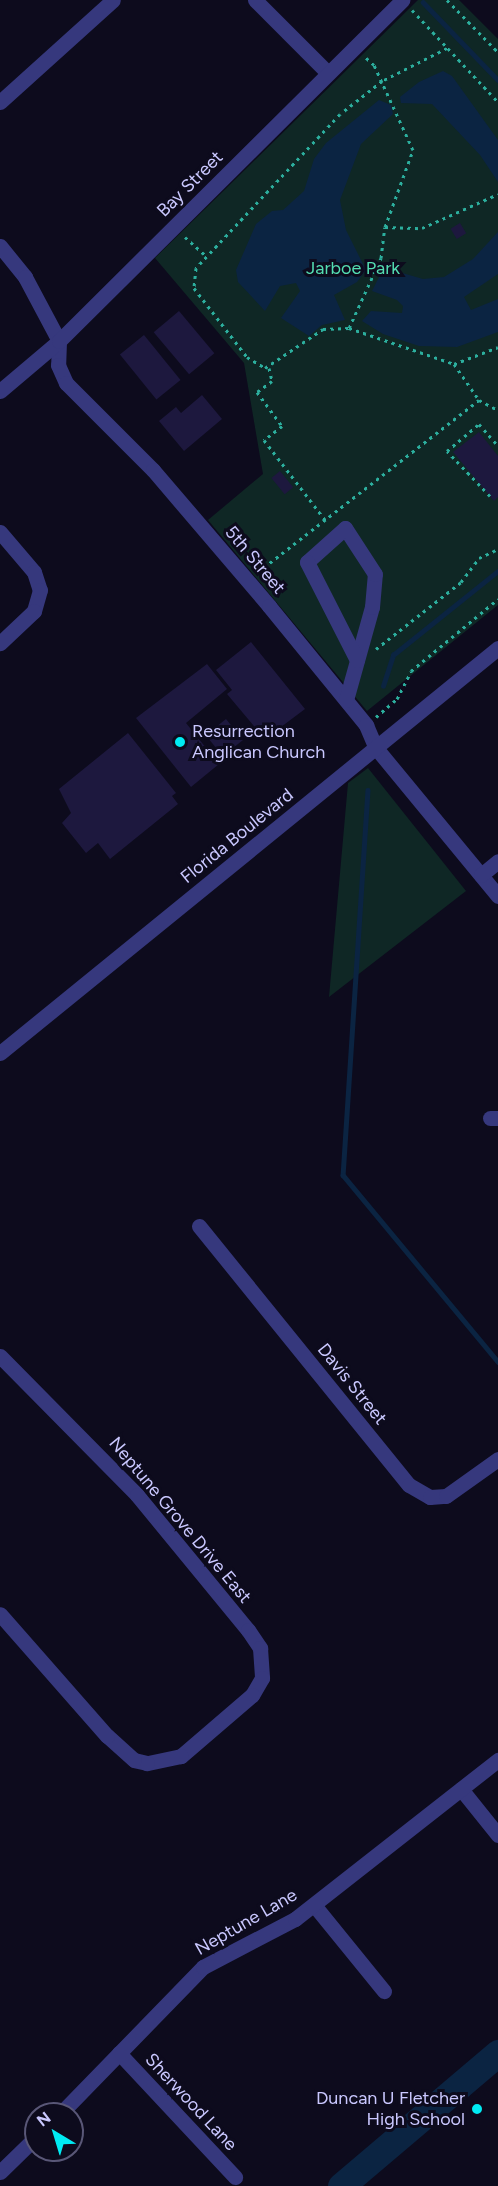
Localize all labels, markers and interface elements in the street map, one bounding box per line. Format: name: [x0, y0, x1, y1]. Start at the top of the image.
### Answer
street label: Bay Street: [153, 147, 227, 221]
park label: Jarboe Park: [306, 257, 400, 279]
street label: 5th Street: [220, 522, 290, 598]
place label: Resurrection Anglican Church: [192, 721, 325, 764]
marker: Resurrection Anglican Church: [173, 735, 187, 749]
street label: Florida Boulevard: [176, 784, 298, 888]
street label: Davis Street: [313, 1339, 391, 1429]
street label: Neptune Grove Drive East: [104, 1433, 256, 1607]
street label: Neptune Lane: [191, 1884, 301, 1960]
street label: Sherwood Lane: [140, 2049, 242, 2155]
place label: Duncan U Fletcher High School: [316, 2088, 465, 2130]
north arrow: [24, 2102, 84, 2162]
marker: Duncan U Fletcher High School: [470, 2102, 484, 2116]
text: N: [33, 2108, 55, 2130]

